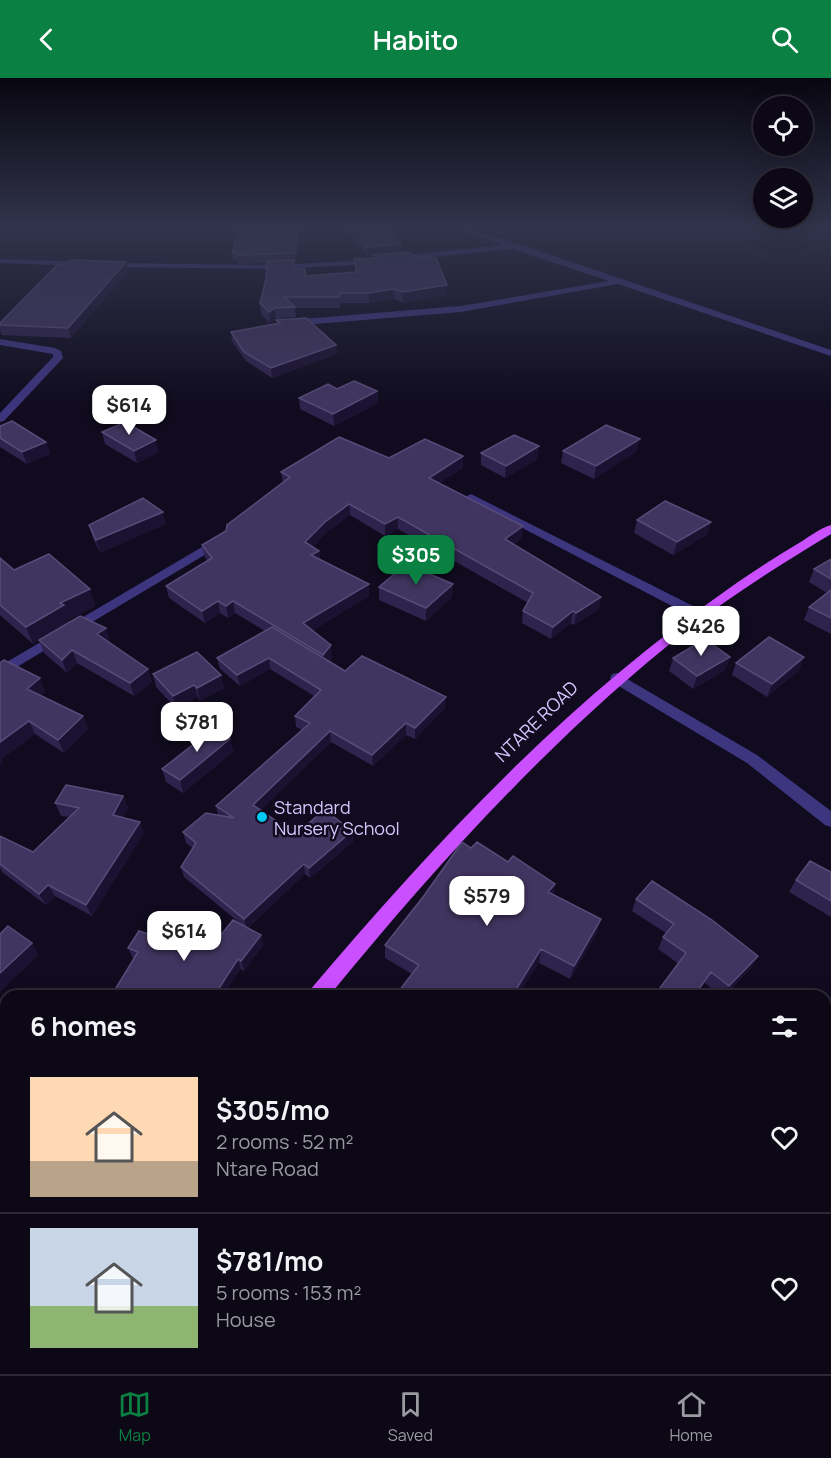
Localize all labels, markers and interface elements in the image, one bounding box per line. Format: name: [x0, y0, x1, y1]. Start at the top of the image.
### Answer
text: Habito: [373, 21, 458, 58]
icon: back: [30, 23, 63, 56]
icon: search: [768, 23, 801, 56]
map controls: [753, 96, 813, 228]
button: locate: [753, 96, 813, 156]
button: layers: [753, 168, 813, 228]
pin: $614: [93, 385, 165, 436]
text: $614: [106, 391, 152, 418]
pin: $305: [380, 535, 452, 586]
text: $305: [391, 541, 441, 568]
pin: $426: [665, 606, 737, 657]
text: $426: [676, 612, 726, 639]
street label: NTARE ROAD: [489, 675, 583, 767]
pin: $781: [161, 702, 233, 753]
text: $781: [175, 708, 219, 735]
place label: Standard Nursery School: [274, 795, 400, 840]
marker: Standard Nursery School: [255, 810, 269, 824]
pin: $579: [451, 876, 523, 927]
text: $579: [463, 882, 511, 909]
pin: $614: [148, 911, 220, 962]
text: $614: [161, 917, 207, 944]
text: 6 homes: [30, 1008, 137, 1044]
icon: filters: [768, 1010, 801, 1043]
text: $305/mo: [216, 1092, 330, 1128]
icon: home: [78, 1101, 150, 1173]
icon: heart: [768, 1121, 801, 1154]
text: 2 rooms · 52 m²: [216, 1128, 353, 1155]
text: Ntare Road: [216, 1155, 319, 1182]
text: $781/mo: [216, 1243, 323, 1279]
icon: home: [78, 1252, 150, 1324]
icon: heart: [768, 1272, 801, 1305]
text: 5 rooms · 153 m²: [216, 1279, 362, 1306]
text: House: [216, 1306, 276, 1333]
tab: Map: [118, 1388, 151, 1446]
tab: Saved: [388, 1388, 433, 1446]
tab: Home: [669, 1388, 713, 1446]

